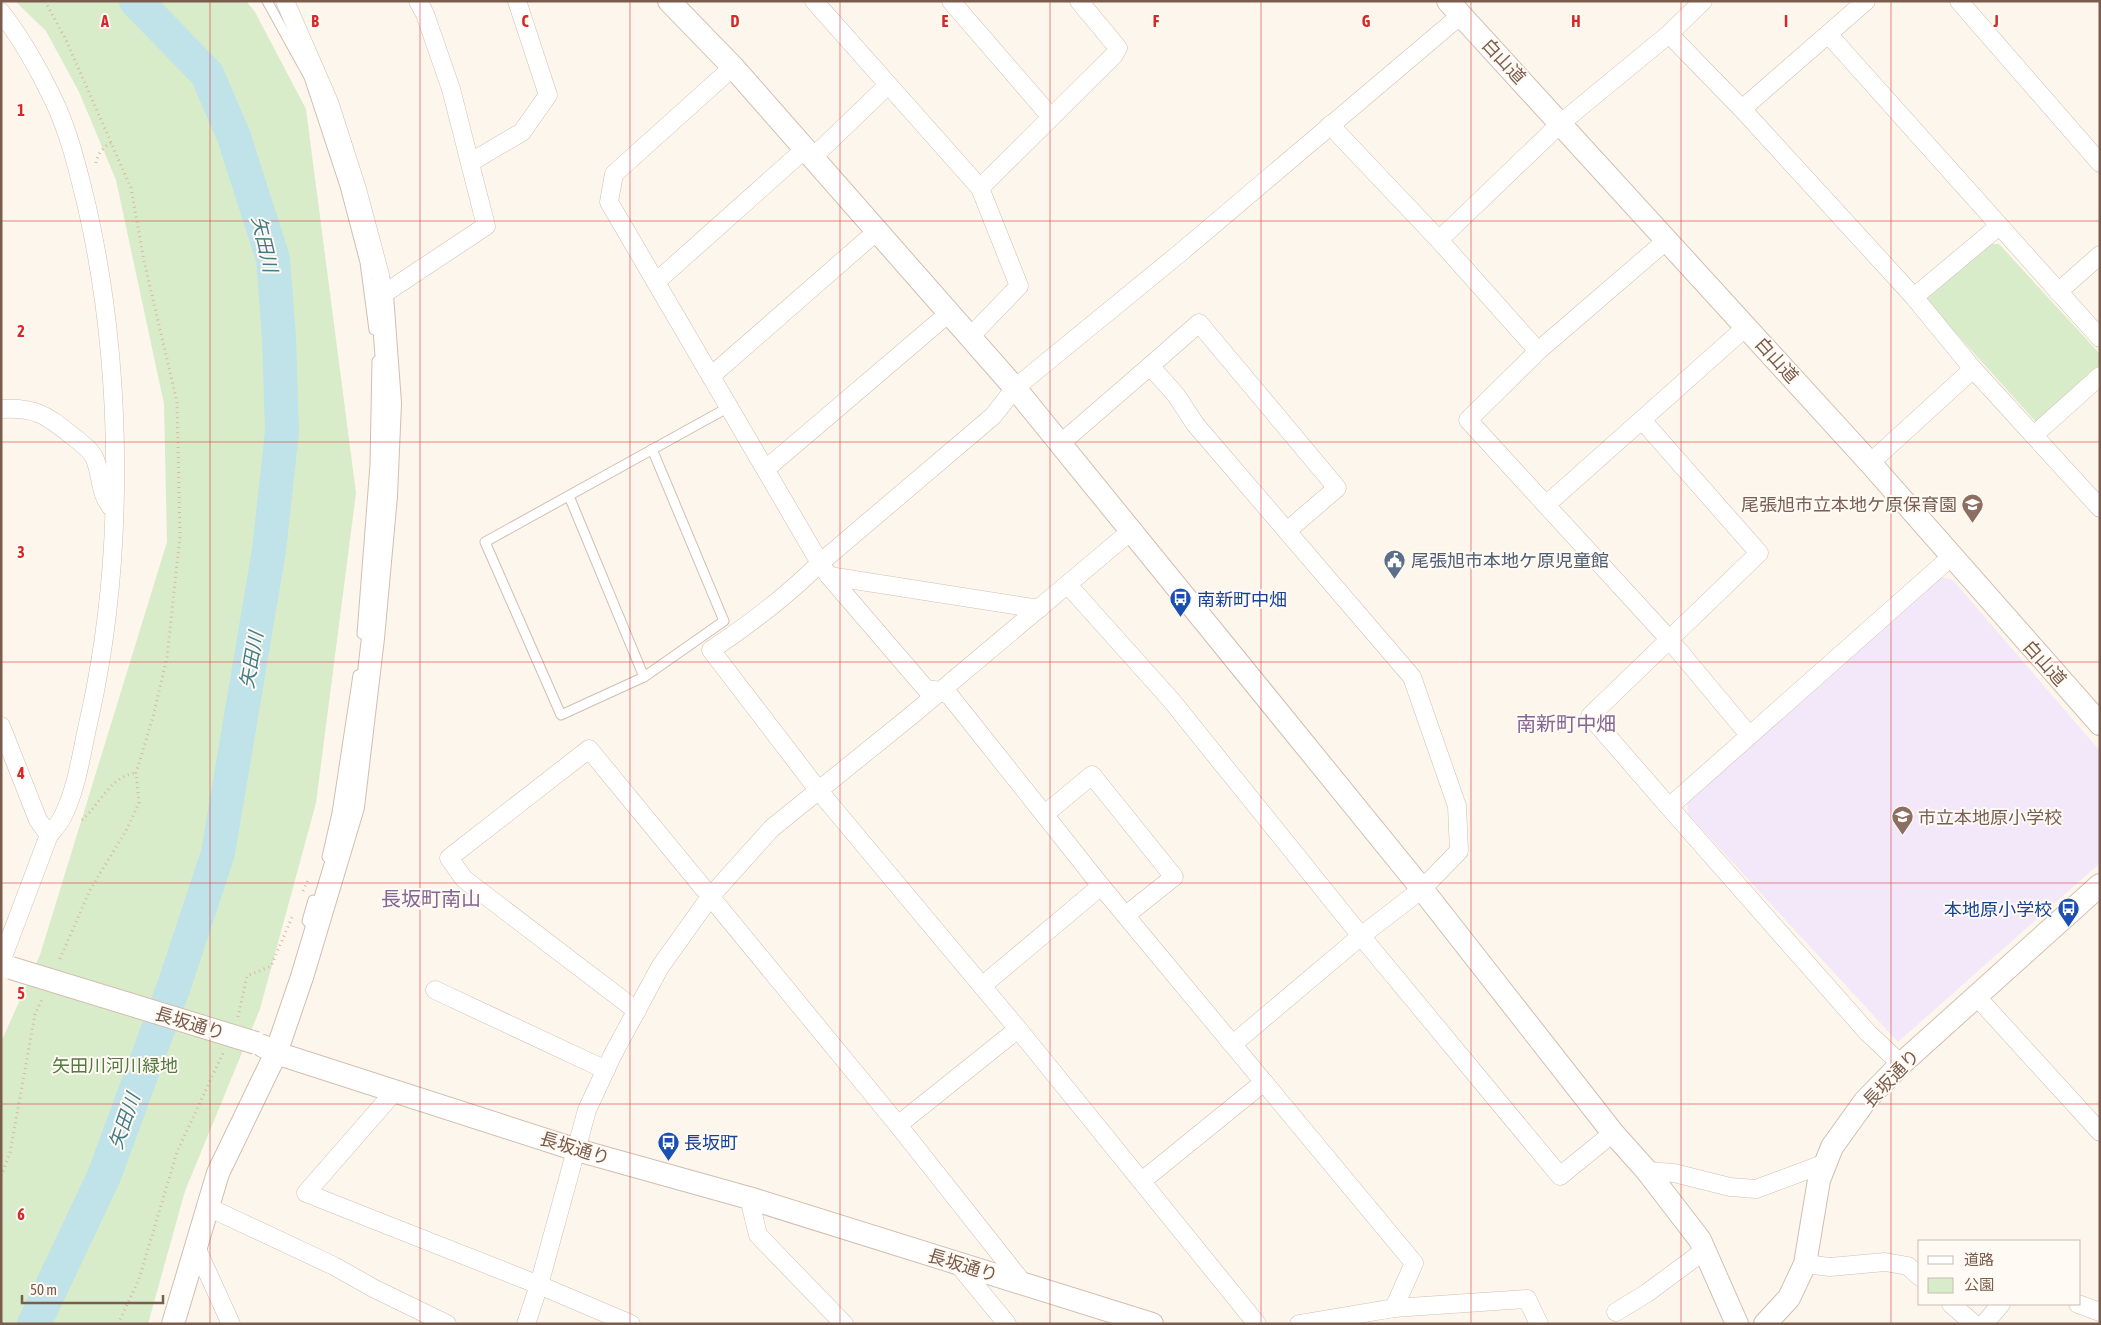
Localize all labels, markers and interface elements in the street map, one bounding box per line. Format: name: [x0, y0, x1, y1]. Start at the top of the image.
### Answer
text: A: [100, 12, 109, 30]
text: B: [311, 12, 319, 30]
text: C: [521, 12, 529, 30]
text: D: [731, 12, 740, 30]
text: E: [942, 12, 949, 30]
text: F: [1153, 12, 1160, 30]
text: G: [1362, 12, 1371, 30]
text: H: [1571, 12, 1581, 30]
text: I: [1784, 12, 1788, 30]
text: J: [1992, 12, 1999, 30]
street label: 白山道: [1478, 34, 1530, 88]
text: 1: [17, 101, 25, 119]
water label: 矢田川: [248, 214, 283, 276]
text: 2: [17, 322, 25, 340]
street label: 白山道: [1751, 333, 1803, 387]
school or university icon: 尾張旭市立本地ケ原保育園: [1961, 492, 1985, 523]
place label: 尾張旭市立本地ケ原保育園: [1741, 494, 1957, 515]
text: 3: [17, 543, 25, 561]
public building icon: 尾張旭市本地ケ原児童館: [1383, 548, 1407, 579]
place label: 尾張旭市本地ケ原児童館: [1411, 550, 1609, 571]
bus stop icon: 南新町中畑: [1169, 587, 1193, 618]
place label: 南新町中畑: [1197, 589, 1287, 610]
water label: 矢田川: [235, 628, 267, 690]
street label: 白山道: [2019, 636, 2071, 690]
district label: 南新町中畑: [1516, 712, 1616, 735]
text: 4: [16, 764, 25, 782]
school or university icon: 市立本地原小学校: [1890, 805, 1914, 836]
place label: 市立本地原小学校: [1918, 807, 2062, 828]
district label: 長坂町南山: [381, 887, 481, 910]
bus stop icon: 本地原小学校: [2056, 897, 2080, 928]
place label: 本地原小学校: [1944, 899, 2052, 920]
text: 5: [17, 984, 25, 1002]
street label: 長坂通り: [153, 1002, 227, 1044]
street label: 長坂通り: [1858, 1045, 1924, 1111]
park label: 矢田川河川緑地: [52, 1055, 178, 1076]
water label: 矢田川: [104, 1089, 144, 1152]
street label: 長坂通り: [538, 1127, 612, 1169]
bus stop icon: 長坂町: [656, 1130, 680, 1161]
place label: 長坂町: [684, 1132, 738, 1153]
text: 6: [17, 1205, 25, 1223]
legend: [1918, 1240, 2081, 1305]
street label: 長坂通り: [926, 1244, 1000, 1286]
text: 道路: [1964, 1251, 1994, 1268]
scale bar: [22, 1272, 164, 1304]
text: 公園: [1964, 1276, 1994, 1293]
text: 50 m: [30, 1281, 57, 1298]

